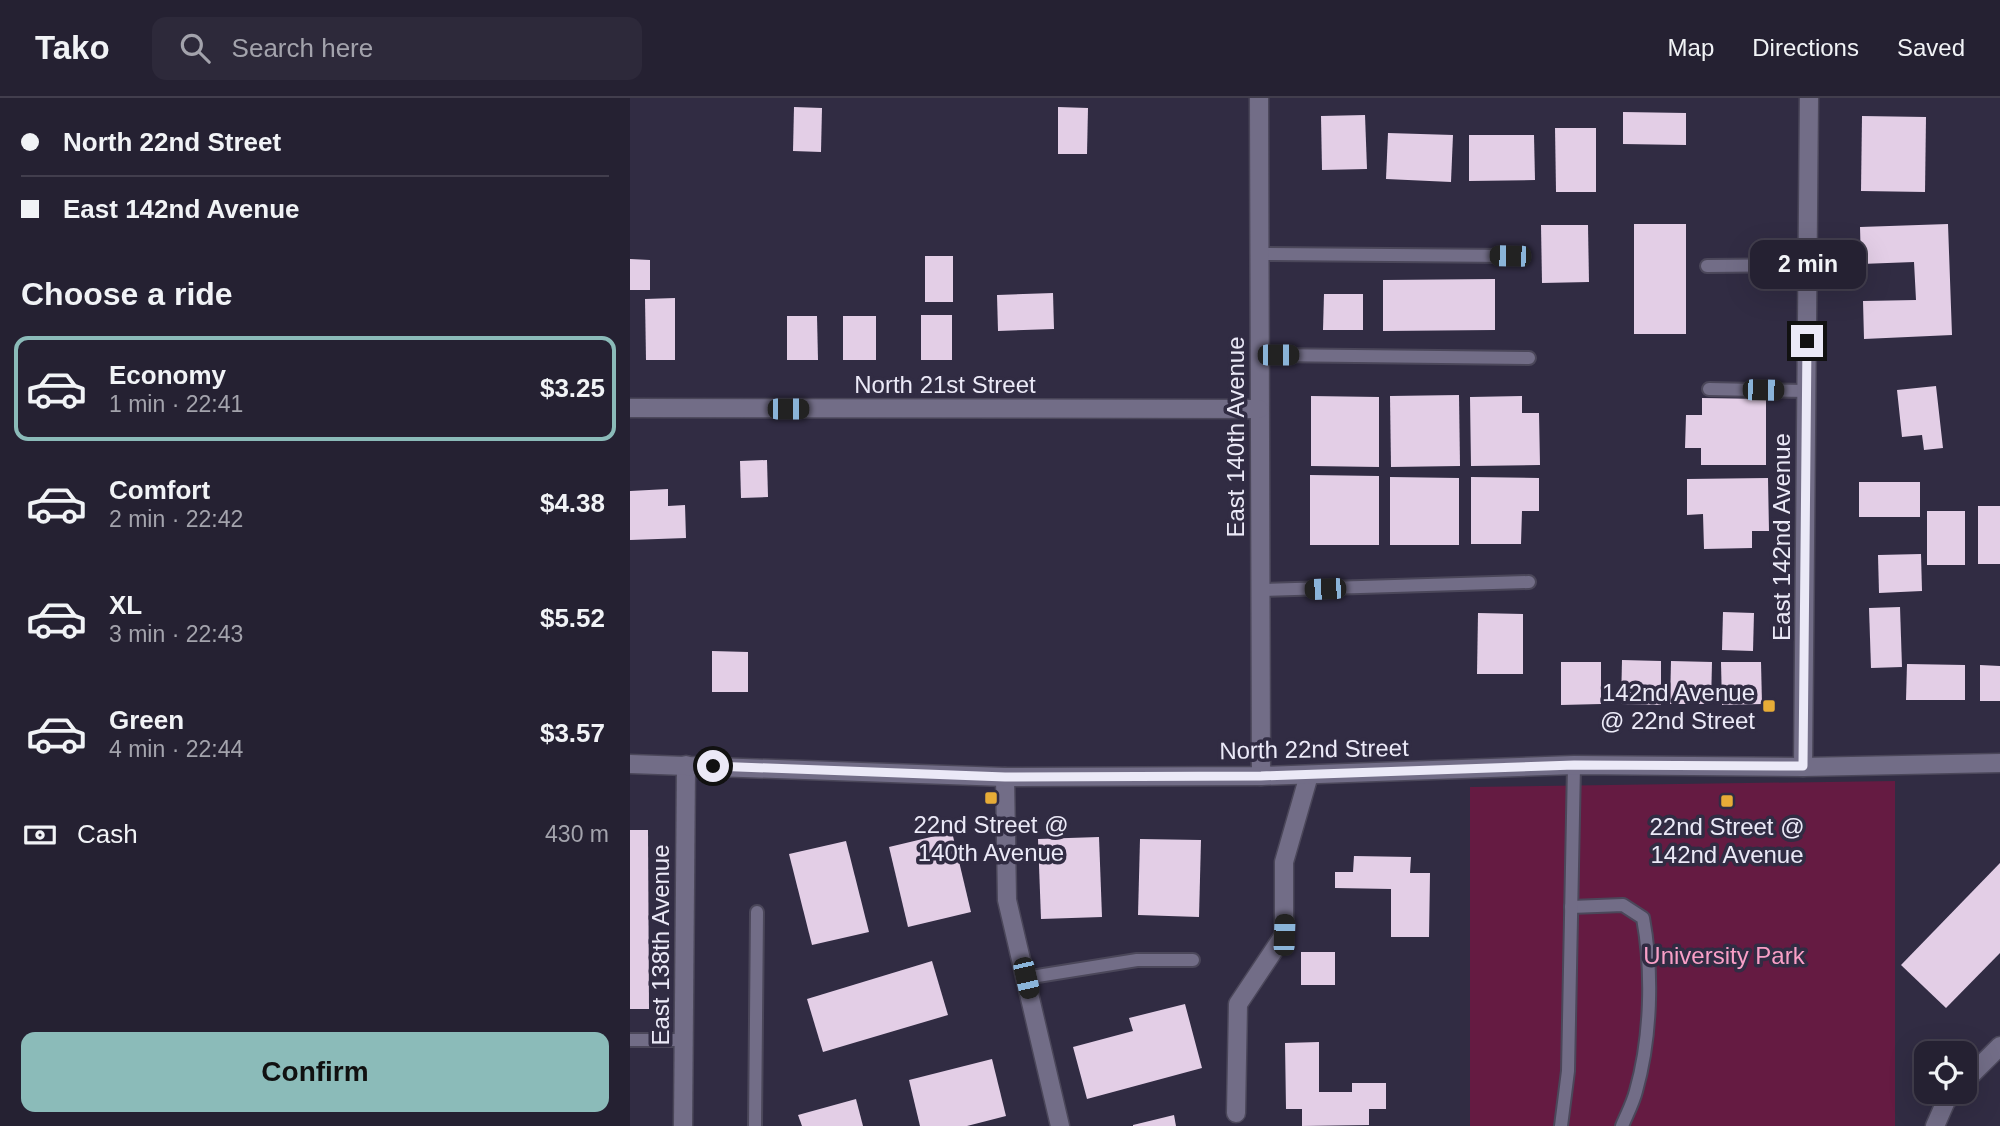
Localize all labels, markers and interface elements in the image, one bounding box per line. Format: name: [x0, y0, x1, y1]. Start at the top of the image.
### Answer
search box: [152, 17, 642, 80]
text: Tako: [35, 29, 110, 66]
icon: search: [176, 29, 214, 67]
text: Search here: [232, 33, 373, 63]
text: Map: [1668, 34, 1714, 61]
text: Directions: [1752, 34, 1859, 61]
text: Saved: [1897, 34, 1965, 61]
text: North 22nd Street: [63, 127, 281, 157]
text: East 142nd Avenue: [63, 194, 300, 224]
callout: 2 min: [1749, 240, 1865, 288]
car: [1489, 245, 1532, 267]
text: 2 min: [1778, 251, 1838, 277]
text: Choose a ride: [21, 276, 233, 312]
route end: [1791, 325, 1823, 357]
street label: East 140th Avenue: [1222, 336, 1249, 538]
car: [1258, 345, 1300, 366]
icon: car: [25, 357, 88, 420]
text: Economy: [109, 360, 226, 390]
street label: North 21st Street: [854, 371, 1036, 398]
text: $3.25: [540, 373, 605, 403]
car: [1742, 379, 1785, 401]
text: 1 min · 22:41: [109, 391, 243, 417]
car: [768, 399, 810, 420]
street label: East 142nd Avenue: [1768, 433, 1795, 641]
icon: car: [25, 472, 88, 535]
text: Comfort: [109, 475, 210, 505]
text: $4.38: [540, 488, 605, 518]
text: 2 min · 22:42: [109, 506, 243, 532]
car: [1304, 578, 1347, 600]
icon: car: [25, 587, 88, 650]
text: XL: [109, 590, 142, 620]
text: $5.52: [540, 603, 605, 633]
text: 3 min · 22:43: [109, 621, 243, 647]
place label: 142nd Avenue @ 22nd Street: [1600, 679, 1755, 734]
marker: 142nd Avenue @ 22nd Street: [1761, 698, 1777, 714]
icon: car: [25, 702, 88, 765]
text: Green: [109, 705, 184, 735]
text: $3.57: [540, 718, 605, 748]
street label: North 22nd Street: [1219, 734, 1409, 764]
text: 4 min · 22:44: [109, 736, 243, 762]
route start: [697, 750, 729, 782]
marker: 22nd Street @ 140th Avenue: [983, 790, 999, 806]
marker: 22nd Street @ 142nd Avenue: [1719, 793, 1735, 809]
place label: 22nd Street @ 140th Avenue: [913, 811, 1069, 866]
place label: 22nd Street @ 142nd Avenue: [1649, 813, 1805, 868]
icon: cash: [21, 816, 59, 854]
text: Cash: [77, 819, 138, 849]
text: 430 m: [545, 821, 609, 847]
street label: East 138th Avenue: [647, 844, 674, 1046]
car: [1273, 914, 1296, 956]
park label: University Park: [1643, 942, 1806, 969]
car: [1012, 955, 1041, 1001]
button: Confirm: [21, 1032, 609, 1112]
map controls: [1914, 1041, 1977, 1104]
button: locate: [1914, 1041, 1977, 1104]

